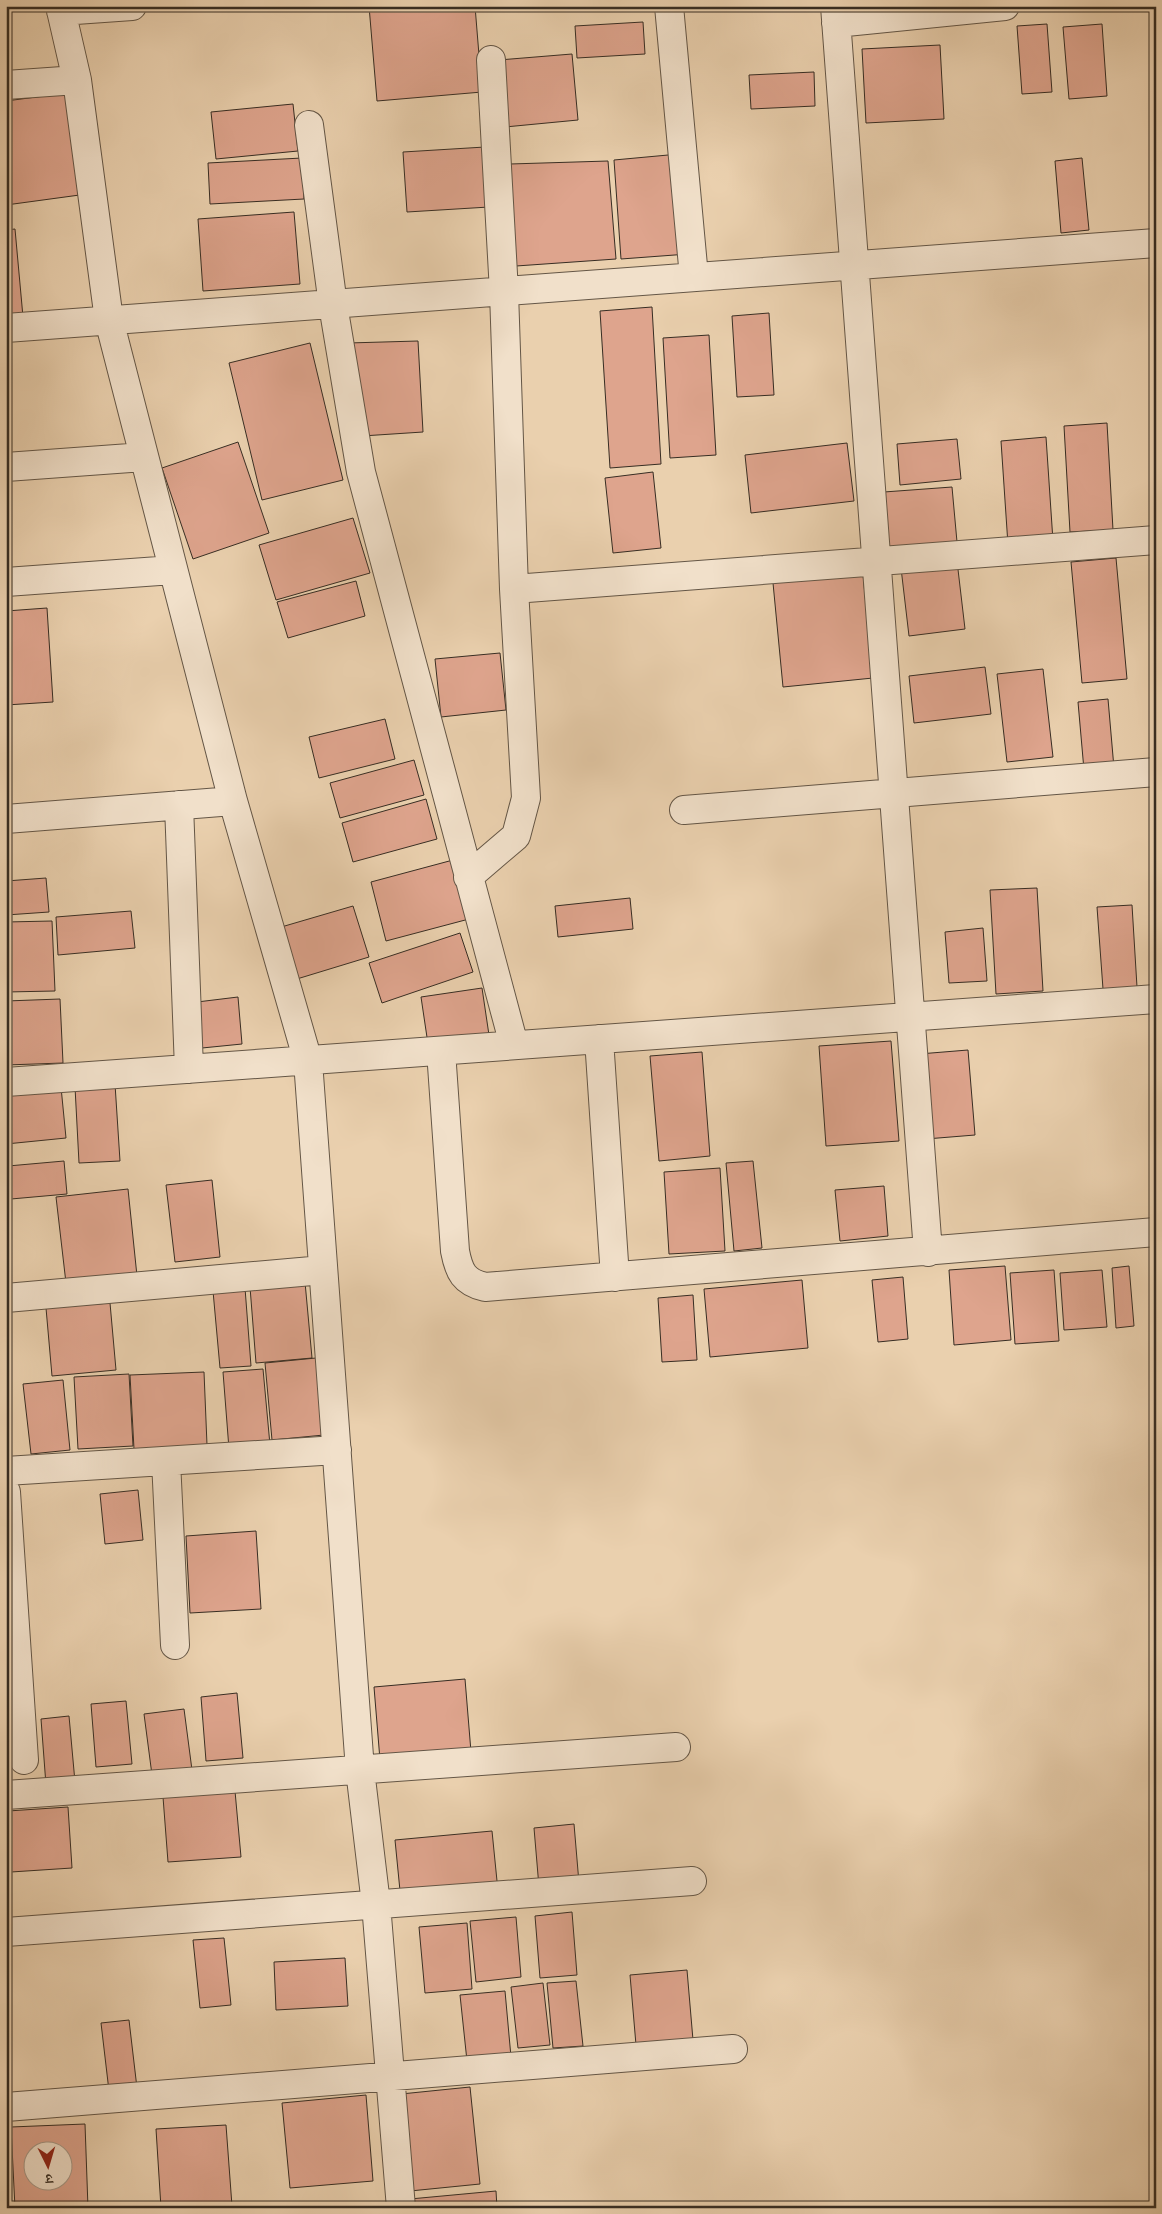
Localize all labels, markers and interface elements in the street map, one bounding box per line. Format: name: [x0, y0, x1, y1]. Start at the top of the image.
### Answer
north arrow: [22, 2142, 72, 2192]
text: उ: [44, 2167, 54, 2187]

